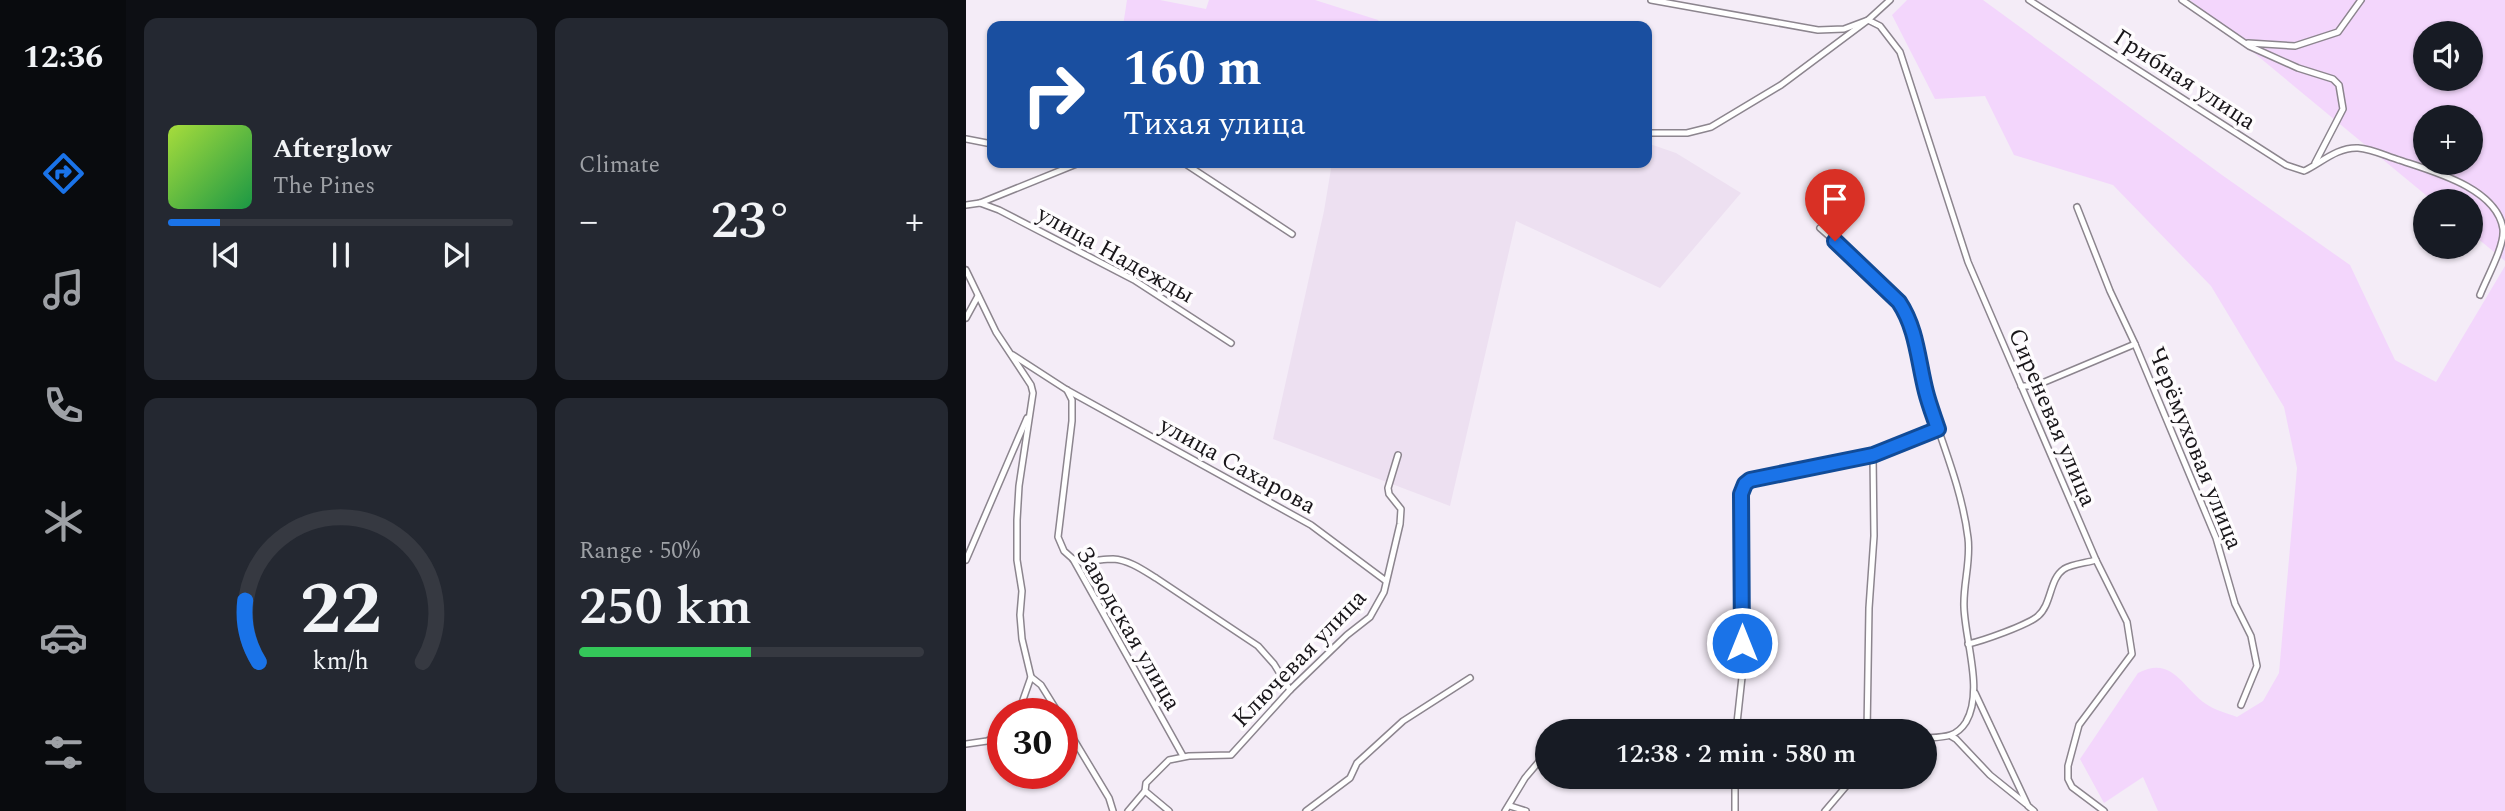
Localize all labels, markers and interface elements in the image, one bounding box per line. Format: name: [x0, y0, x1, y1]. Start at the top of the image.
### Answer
street label: Грибная улица: [2106, 20, 2263, 140]
map controls: [2413, 21, 2483, 259]
button: sound: [2413, 21, 2483, 91]
text: 160 m: [1123, 32, 1262, 107]
text: 12:36: [23, 33, 103, 82]
icon: right: [1008, 49, 1099, 140]
text: Тихая улица: [1123, 100, 1306, 149]
button: +: [2413, 105, 2483, 175]
text: Afterglow: [273, 129, 392, 169]
text: Climate: [579, 148, 660, 183]
icon: directions: [39, 149, 88, 198]
text: The Pines: [273, 169, 375, 204]
pin: [1805, 169, 1865, 241]
icon: arrive: [1816, 180, 1854, 218]
text: 23°: [711, 182, 792, 261]
button: −: [2413, 189, 2483, 259]
text: −: [579, 193, 598, 251]
text: +: [905, 193, 924, 251]
street label: улица Надежды: [1029, 196, 1201, 313]
icon: previous: [207, 236, 245, 274]
icon: pause: [322, 236, 360, 274]
icon: next: [437, 236, 475, 274]
icon: music: [39, 265, 88, 314]
street label: Сиреневая улица: [1998, 322, 2106, 513]
street label: Черёмуховая улица: [2138, 342, 2252, 555]
icon: phone: [39, 381, 88, 430]
street label: улица Сахарова: [1152, 407, 1323, 524]
icon: climate: [39, 497, 88, 546]
text: Range · 50%: [579, 534, 700, 569]
street label: Заводская улица: [1066, 539, 1190, 718]
text: 22: [300, 555, 381, 666]
text: 250 km: [579, 568, 752, 647]
street label: Ключевая улица: [1224, 581, 1376, 736]
position arrow: [1705, 606, 1779, 680]
icon: car: [39, 613, 88, 662]
text: km/h: [312, 642, 369, 680]
speed limit sign: 30: [987, 698, 1078, 789]
icon: filters: [39, 728, 88, 777]
text: 12:38 · 2 min · 580 m: [1616, 734, 1856, 774]

